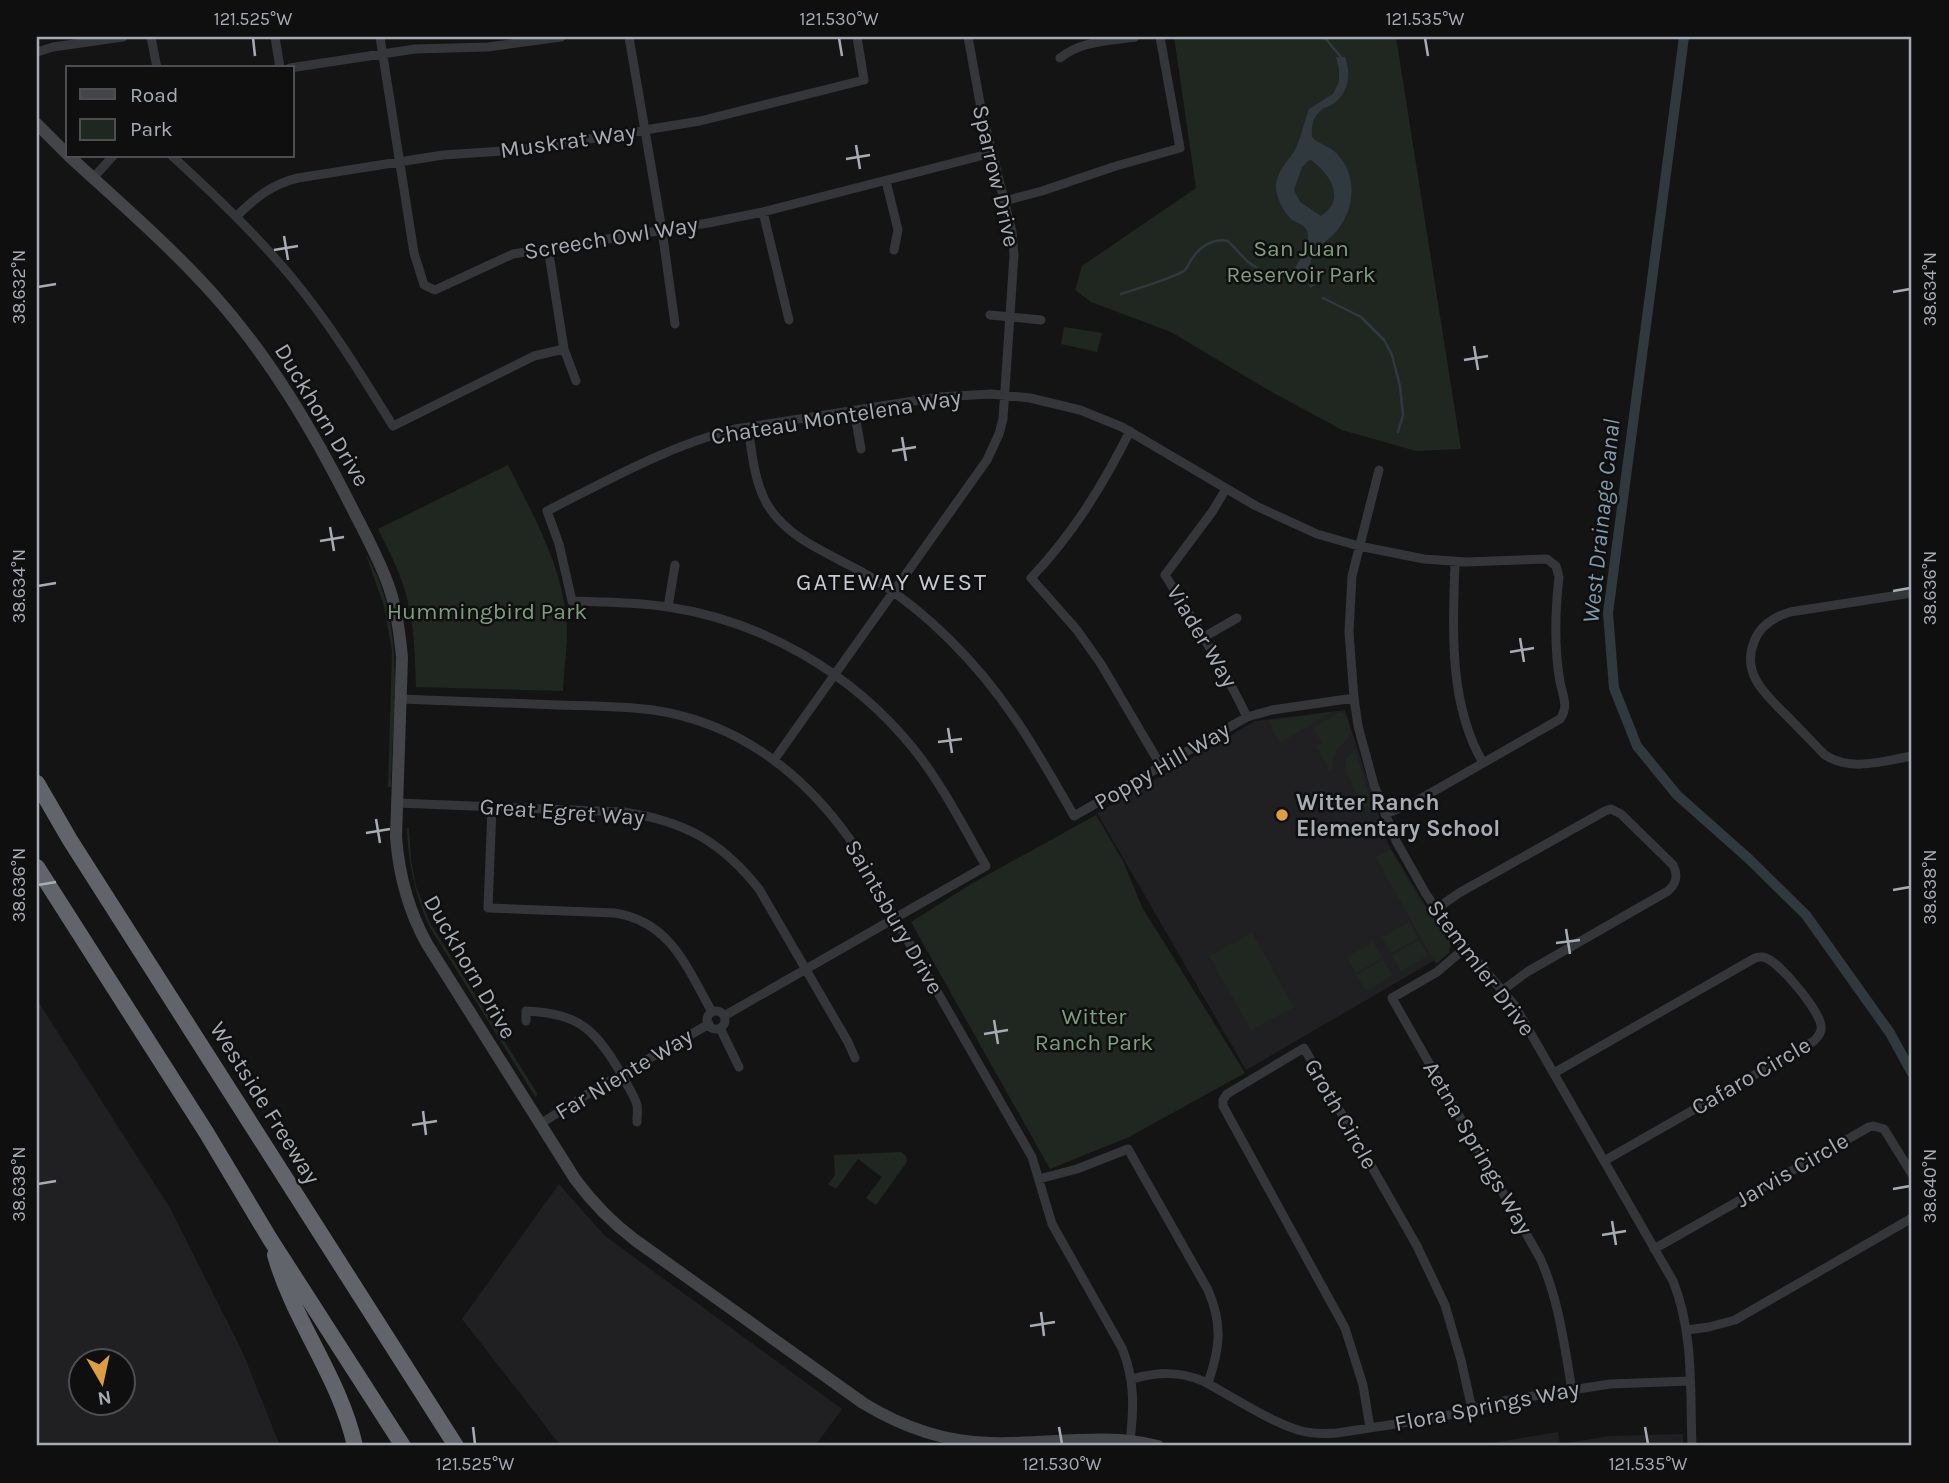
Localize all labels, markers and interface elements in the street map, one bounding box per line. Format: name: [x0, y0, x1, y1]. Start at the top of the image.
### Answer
text: 121.525°W: [214, 8, 292, 30]
text: 121.530°W: [799, 8, 879, 30]
text: 121.535°W: [1386, 8, 1464, 30]
legend: [66, 66, 294, 158]
text: Road: [130, 83, 178, 107]
street label: Sparrow Drive: [967, 102, 1025, 250]
text: Park: [130, 117, 173, 141]
street label: Muskrat Way: [498, 118, 638, 164]
street label: Screech Owl Way: [522, 211, 700, 265]
park label: San Juan Reservoir Park: [1226, 235, 1376, 288]
text: 38.632°N: [8, 250, 30, 324]
text: 38.634°N: [1919, 252, 1941, 326]
street label: Duckhorn Drive: [269, 339, 375, 491]
street label: Chateau Montelena Way: [709, 384, 963, 450]
water label: West Drainage Canal: [1576, 417, 1626, 625]
text: 38.634°N: [8, 549, 30, 623]
text: 38.636°N: [1919, 551, 1941, 625]
district label: GATEWAY WEST: [796, 568, 988, 596]
street label: Viader Way: [1161, 580, 1243, 692]
park label: Hummingbird Park: [387, 598, 587, 625]
street label: Poppy Hill Way: [1089, 716, 1235, 816]
place label: Witter Ranch Elementary School: [1296, 789, 1500, 842]
street label: Great Egret Way: [479, 793, 646, 831]
marker: Witter Ranch Elementary School: [1274, 807, 1290, 823]
street label: Saintsbury Drive: [839, 835, 949, 999]
text: 38.636°N: [8, 848, 30, 922]
text: 38.638°N: [1919, 849, 1941, 925]
street label: Duckhorn Drive: [418, 890, 522, 1044]
street label: Stemmler Drive: [1421, 895, 1541, 1041]
park label: Witter Ranch Park: [1035, 1003, 1153, 1056]
street label: Westside Freeway: [204, 1017, 326, 1189]
street label: Far Niente Way: [550, 1022, 698, 1126]
street label: Cafaro Circle: [1687, 1031, 1815, 1121]
street label: Groth Circle: [1299, 1054, 1383, 1174]
street label: Aetna Springs Way: [1417, 1056, 1539, 1240]
street label: Jarvis Circle: [1731, 1127, 1853, 1213]
text: 38.638°N: [8, 1146, 30, 1222]
text: 38.640°N: [1919, 1149, 1941, 1223]
north arrow: [66, 1346, 136, 1416]
street label: Flora Springs Way: [1392, 1375, 1582, 1437]
text: N: [96, 1386, 113, 1410]
text: 121.525°W: [436, 1453, 514, 1475]
text: 121.530°W: [1022, 1453, 1102, 1475]
text: 121.535°W: [1609, 1453, 1687, 1475]

